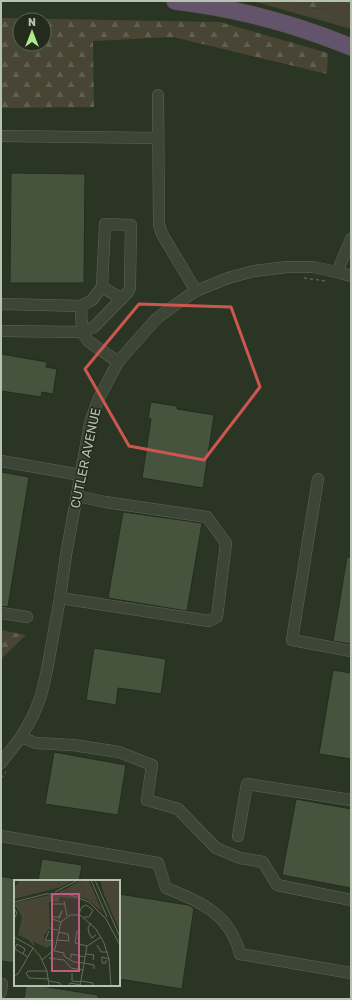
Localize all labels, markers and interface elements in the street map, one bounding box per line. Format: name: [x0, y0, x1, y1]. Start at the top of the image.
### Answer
north arrow: [12, 12, 52, 52]
text: N: [28, 16, 36, 29]
street label: CUTLER AVENUE: [68, 406, 103, 510]
inset map: [14, 880, 120, 986]

